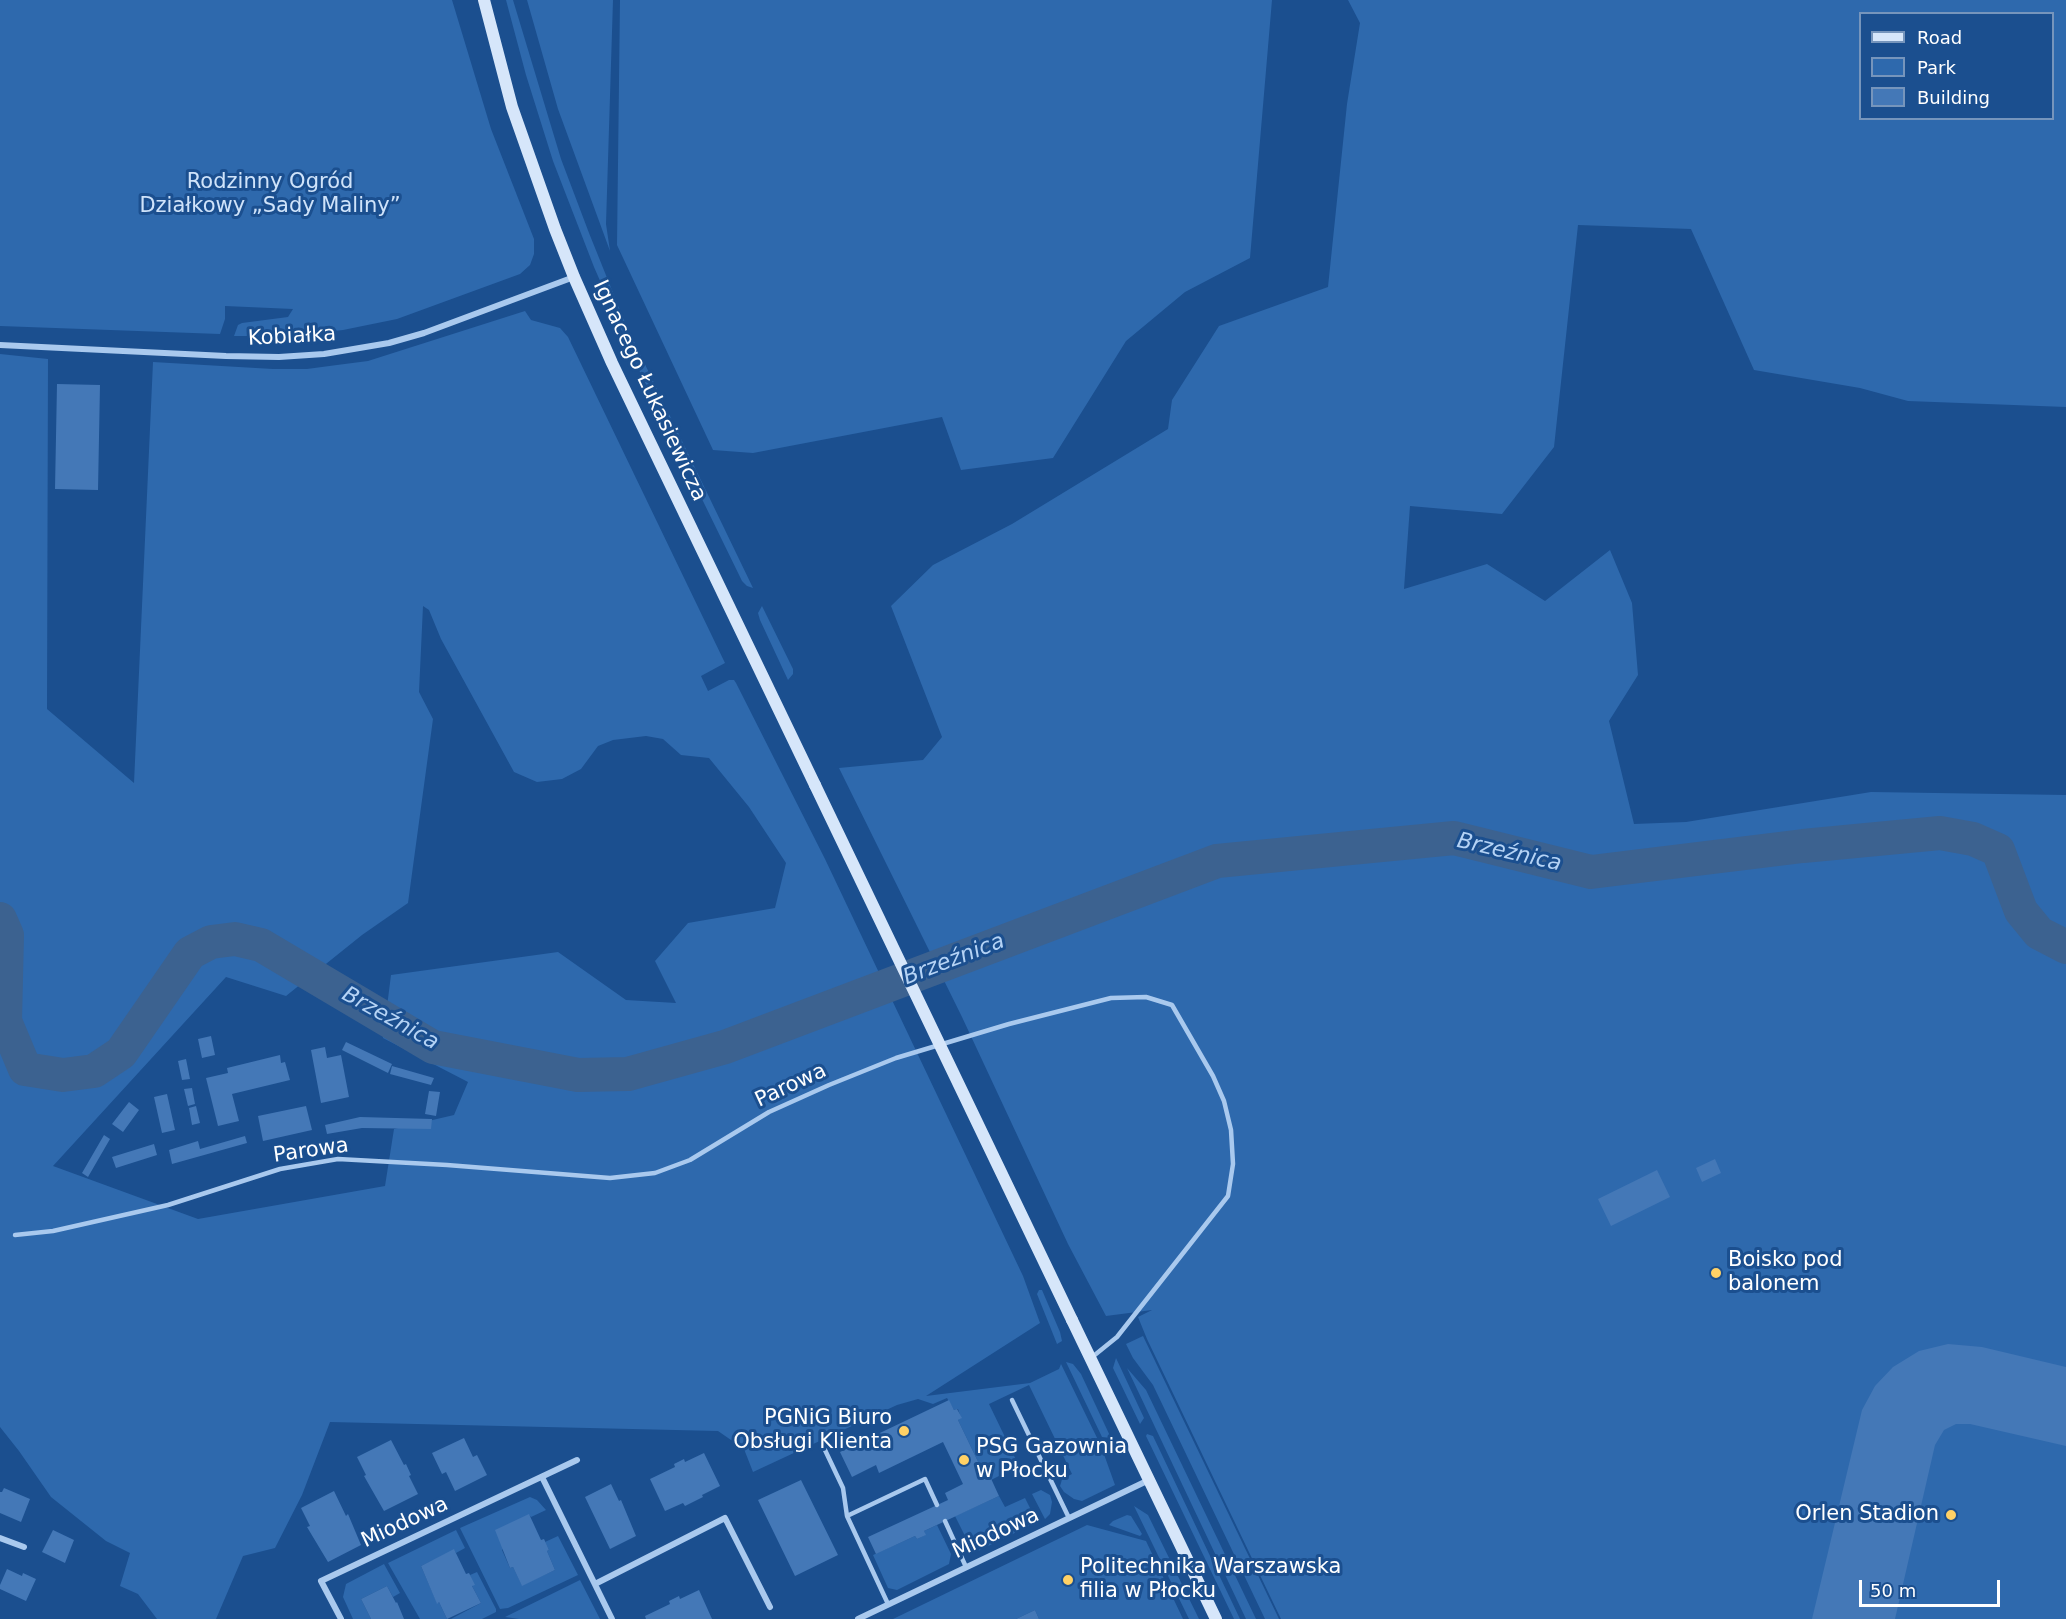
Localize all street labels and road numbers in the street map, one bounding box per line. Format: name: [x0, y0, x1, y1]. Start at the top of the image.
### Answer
street label: Ignacego Łukasiewicza: [587, 276, 711, 506]
street label: Kobiałka: [247, 322, 337, 352]
street label: Parowa: [751, 1059, 831, 1113]
street label: Parowa: [272, 1133, 350, 1169]
street label: Miodowa: [358, 1492, 452, 1554]
street label: Miodowa: [949, 1503, 1043, 1565]

